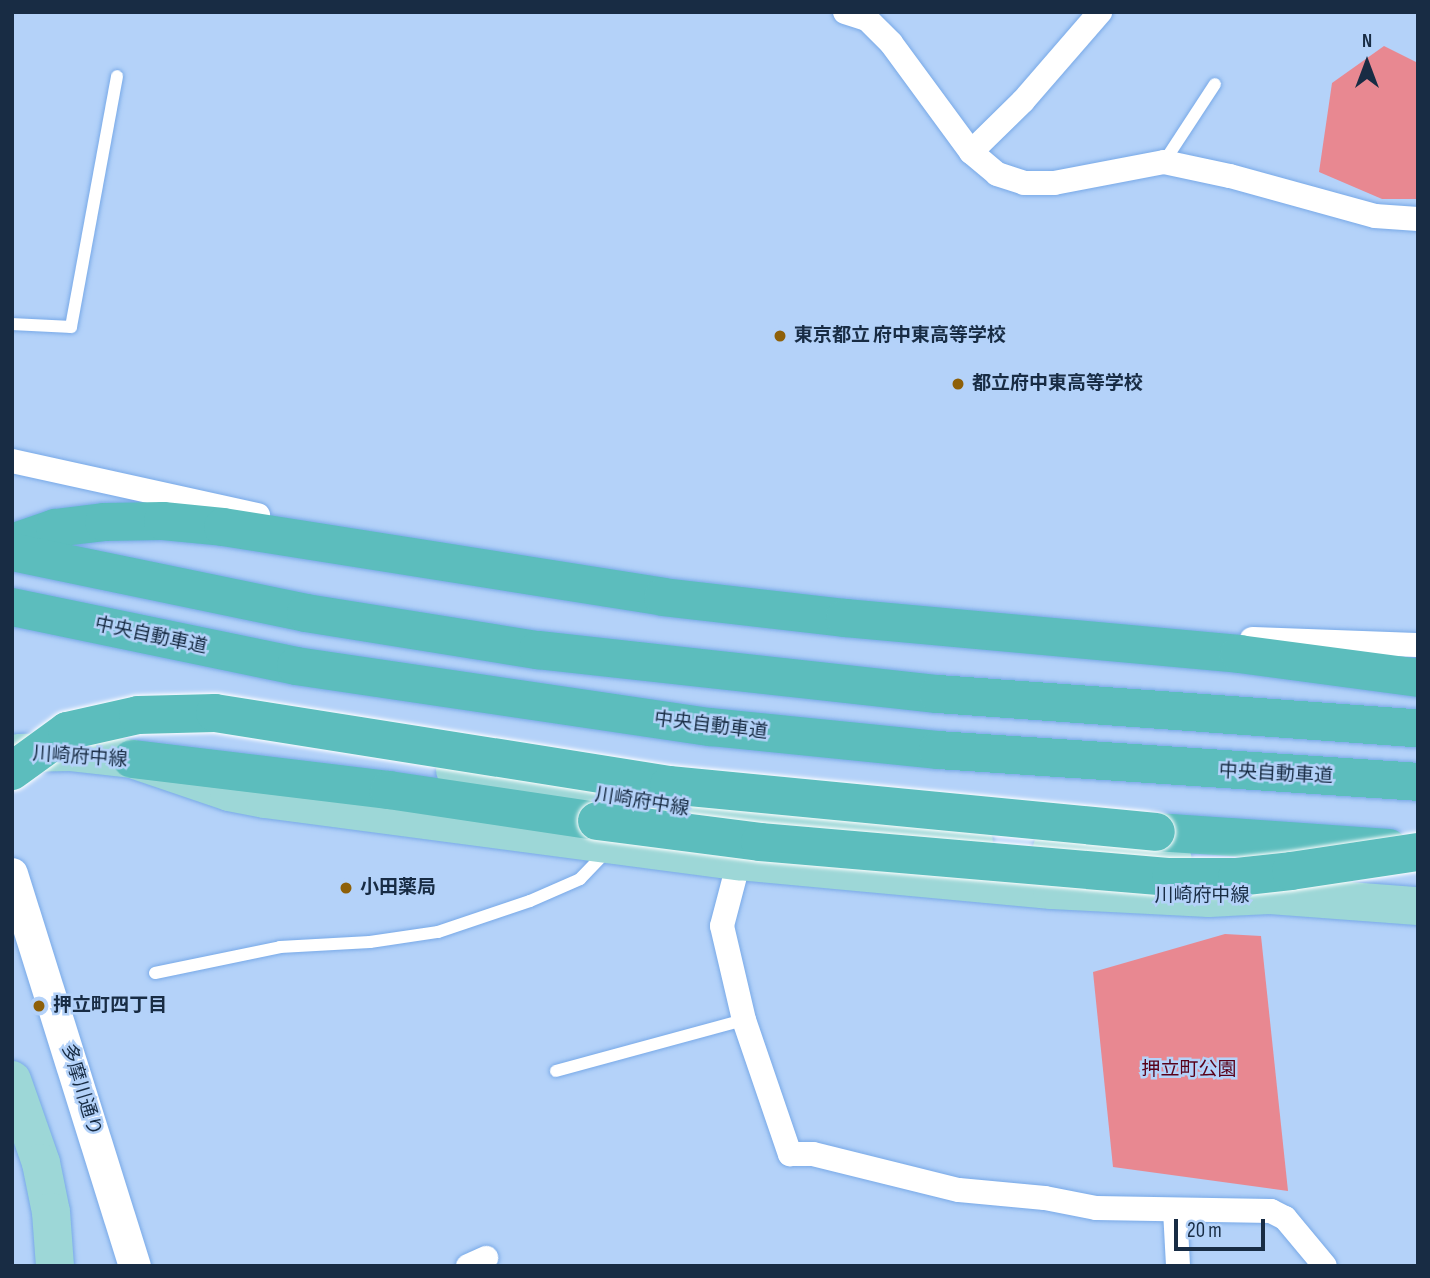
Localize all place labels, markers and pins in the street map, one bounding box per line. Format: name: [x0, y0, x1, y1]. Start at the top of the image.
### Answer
place label: 東京都立 府中東高等学校: [794, 325, 1006, 347]
marker: 東京都立 府中東高等学校: [772, 328, 788, 344]
place label: 都立府中東高等学校: [972, 373, 1143, 395]
marker: 都立府中東高等学校: [950, 376, 966, 392]
place label: 小田薬局: [360, 877, 436, 899]
marker: 小田薬局: [338, 880, 354, 896]
place label: 押立町四丁目: [53, 995, 167, 1017]
marker: 押立町四丁目: [31, 998, 47, 1014]

